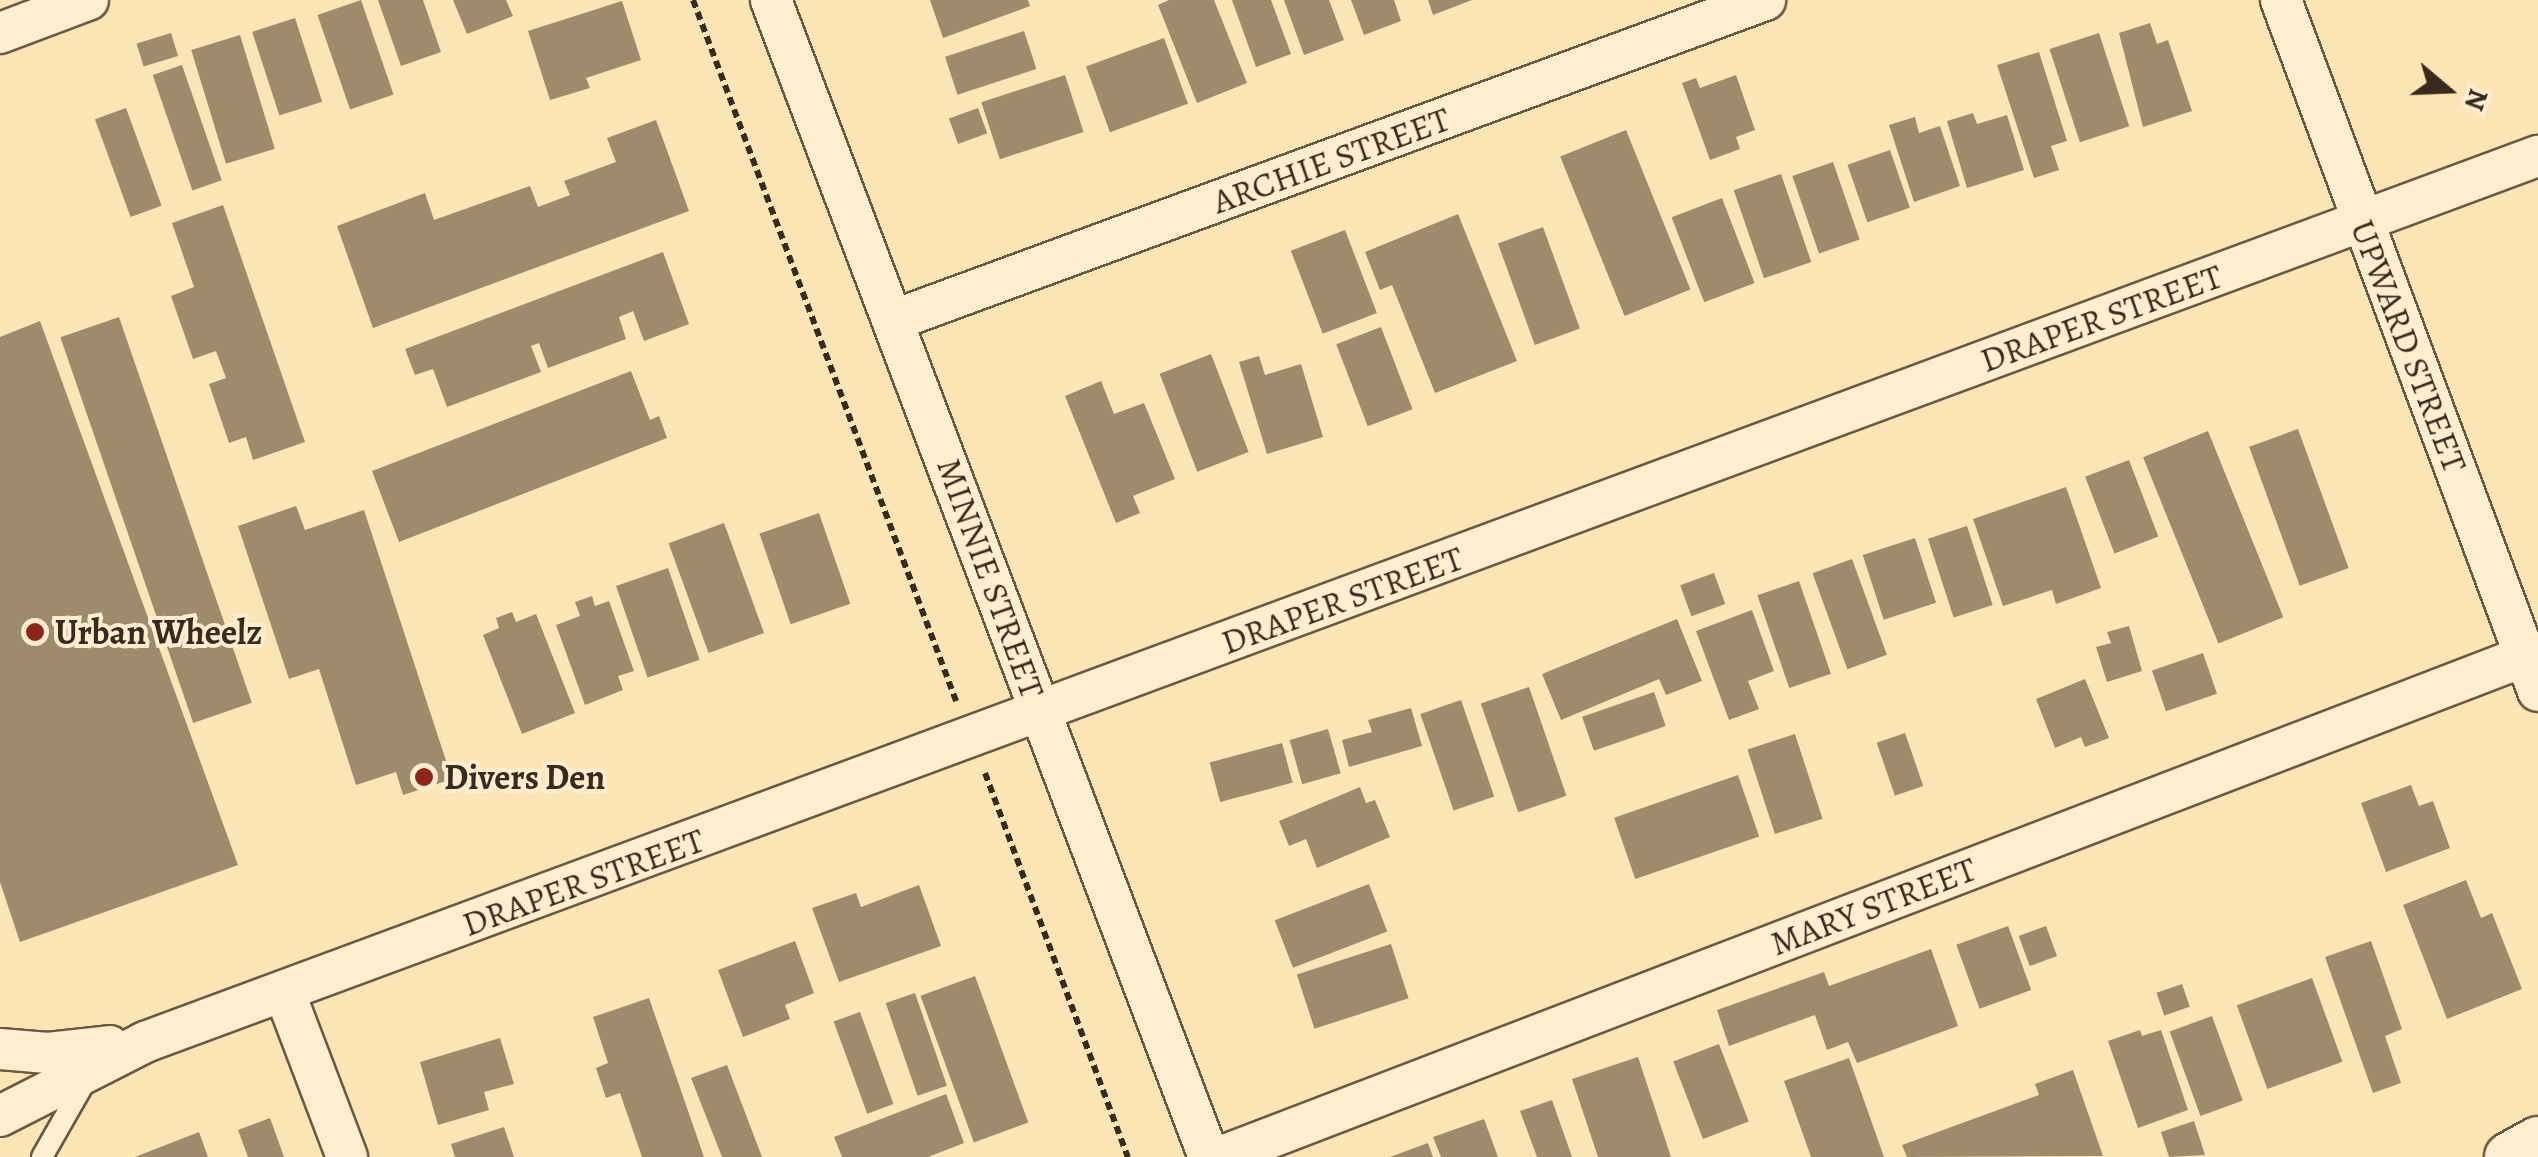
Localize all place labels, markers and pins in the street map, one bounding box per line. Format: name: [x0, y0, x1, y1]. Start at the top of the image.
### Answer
place label: Urban Wheelz: [55, 611, 262, 653]
marker: Urban Wheelz: [24, 621, 46, 643]
place label: Divers Den: [444, 756, 605, 798]
marker: Divers Den: [413, 766, 435, 788]

